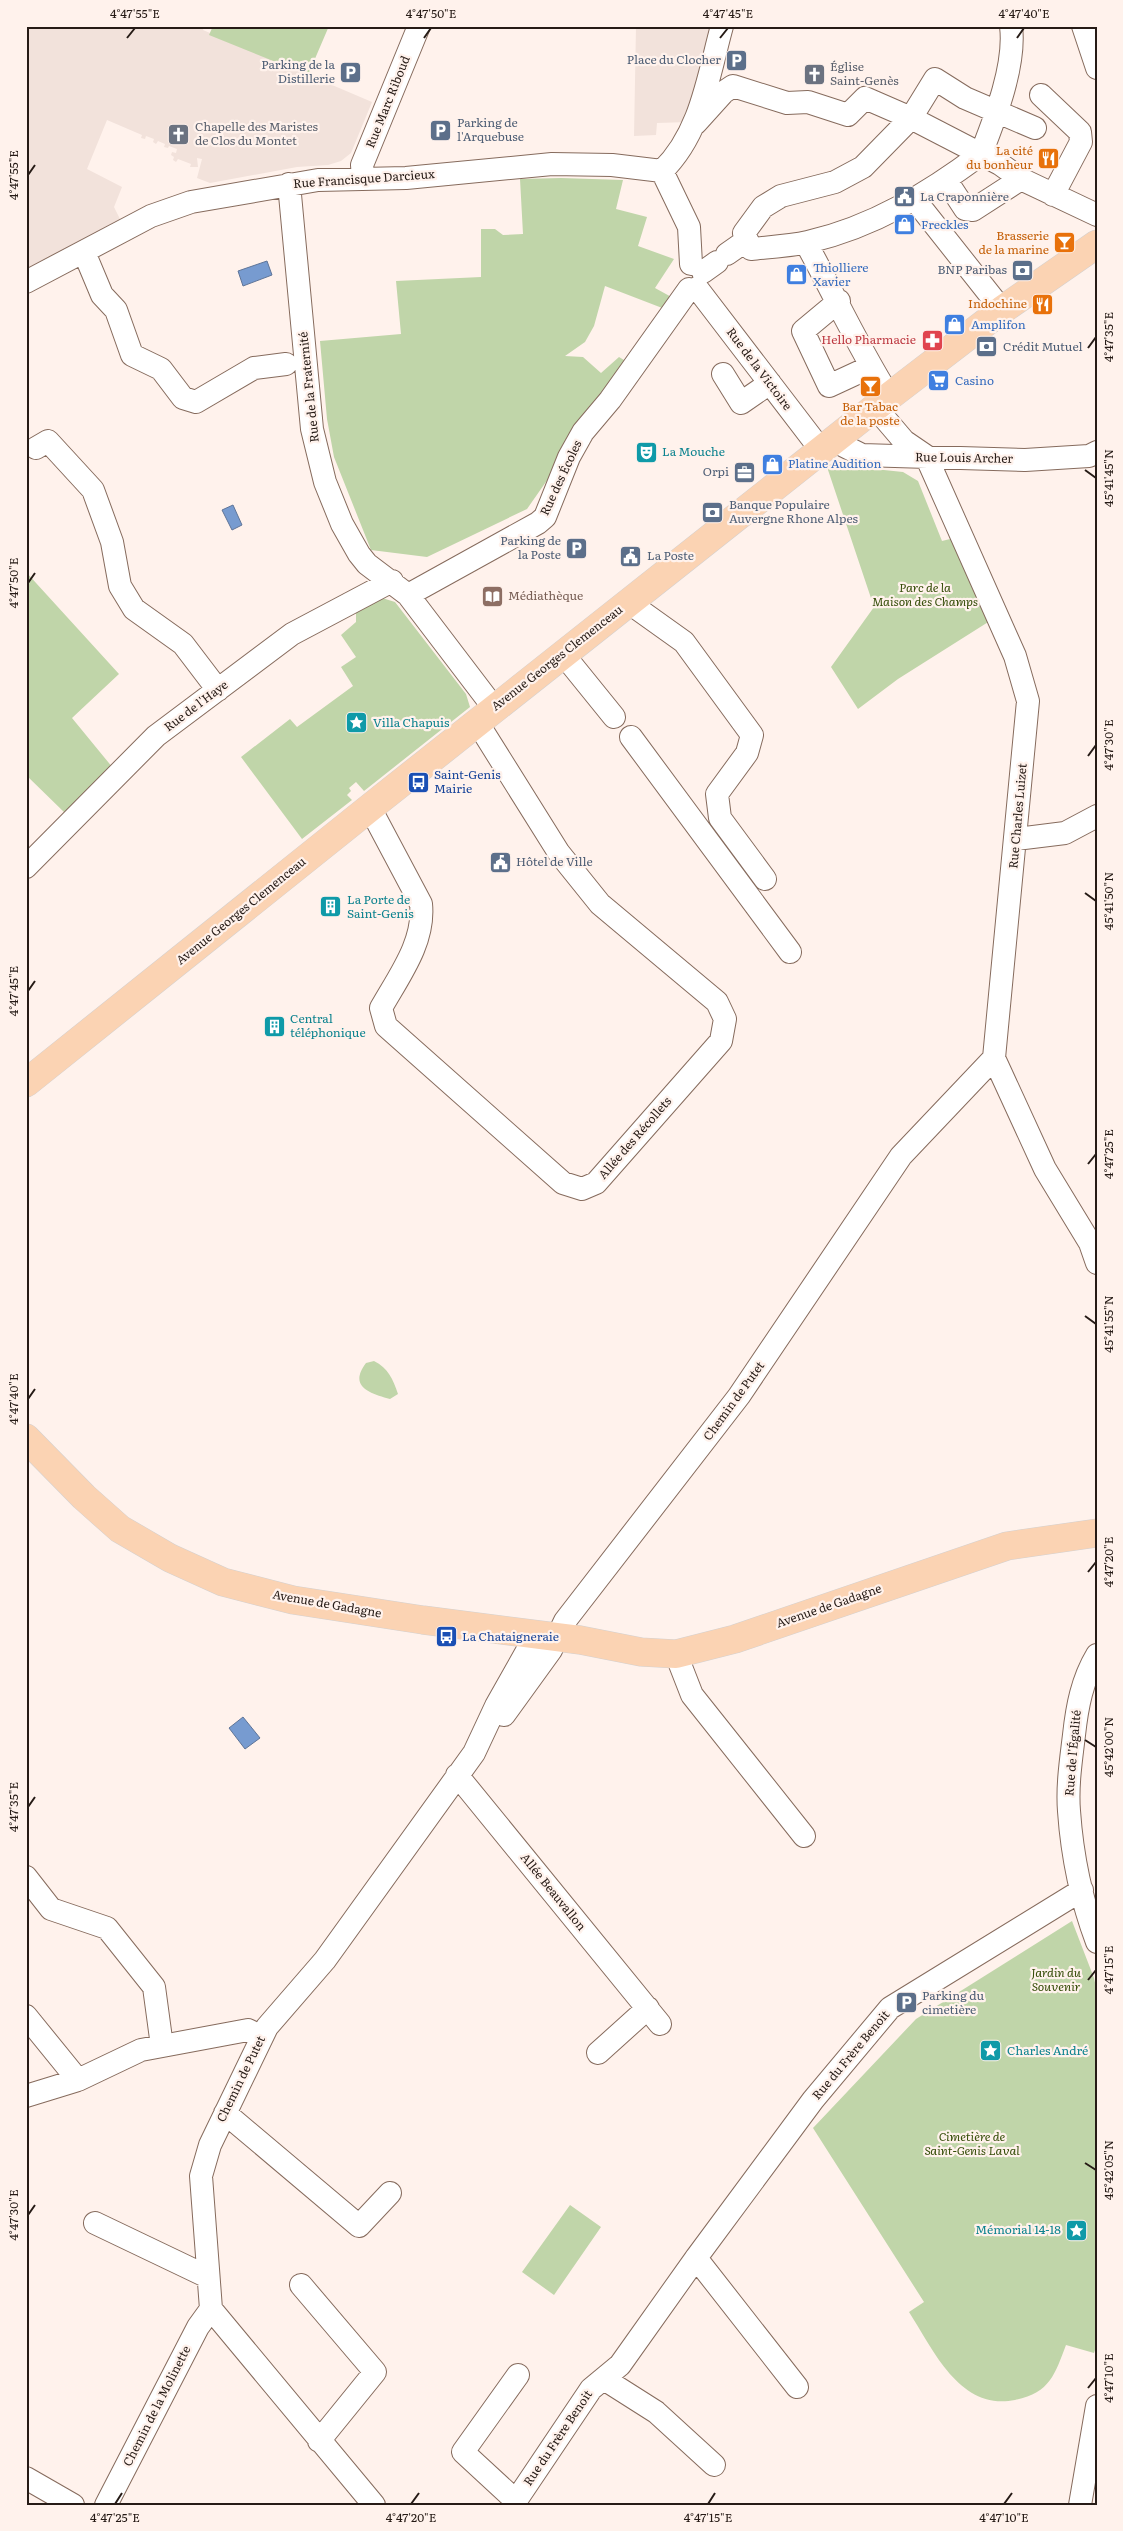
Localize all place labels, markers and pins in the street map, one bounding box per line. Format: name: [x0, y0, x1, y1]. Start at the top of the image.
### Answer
parking icon: Place du Clocher: [725, 48, 749, 72]
place label: Place du Clocher: [627, 50, 721, 68]
place label: Parking de la Distillerie: [261, 55, 336, 87]
place label: Église Saint-Genès: [830, 57, 899, 89]
parking icon: Parking de la Distillerie: [339, 60, 363, 84]
church icon: Église Saint-Genès: [802, 62, 826, 86]
place label: Parking de l'Arquebuse: [457, 113, 524, 145]
place label: Chapelle des Maristes de Clos du Montet: [195, 117, 319, 149]
parking icon: Parking de l'Arquebuse: [429, 118, 453, 142]
church icon: Chapelle des Maristes de Clos du Montet: [167, 122, 191, 146]
place label: La cité du bonheur: [966, 141, 1033, 173]
restaurant icon: La cité du bonheur: [1037, 146, 1061, 170]
public building icon: La Craponnière: [892, 185, 916, 209]
place label: La Craponnière: [920, 187, 1009, 205]
shop icon: Freckles: [893, 213, 917, 237]
place label: Freckles: [921, 215, 969, 233]
place label: Brasserie de la marine: [978, 226, 1049, 258]
bar icon: Brasserie de la marine: [1053, 231, 1077, 255]
place label: Thiolliere Xavier: [813, 258, 869, 290]
bank icon: BNP Paribas: [1011, 258, 1035, 282]
place label: BNP Paribas: [937, 260, 1008, 278]
shop icon: Thiolliere Xavier: [785, 263, 809, 287]
restaurant icon: Indochine: [1031, 292, 1055, 316]
place label: Indochine: [968, 294, 1027, 312]
shop icon: Amplifon: [943, 313, 967, 337]
place label: Amplifon: [971, 315, 1026, 333]
pharmacy icon: Hello Pharmacie: [920, 328, 944, 352]
place label: Hello Pharmacie: [821, 330, 916, 348]
bank icon: Crédit Mutuel: [975, 335, 999, 359]
place label: Crédit Mutuel: [1003, 337, 1083, 355]
supermarket icon: Casino: [927, 369, 951, 393]
place label: Casino: [955, 371, 994, 389]
bar icon: Bar Tabac de la poste: [858, 374, 882, 398]
place label: Bar Tabac de la poste: [840, 397, 900, 429]
theatre icon: La Mouche: [634, 440, 658, 464]
place label: La Mouche: [662, 442, 725, 460]
shop icon: Platine Audition: [760, 452, 784, 476]
place label: Platine Audition: [788, 454, 881, 472]
office icon: Orpi: [733, 460, 757, 484]
place label: Orpi: [703, 462, 729, 480]
place label: Banque Populaire Auvergne Rhone Alpes: [729, 495, 858, 527]
bank icon: Banque Populaire Auvergne Rhone Alpes: [701, 500, 725, 524]
place label: Parking de la Poste: [500, 531, 561, 563]
parking icon: Parking de la Poste: [565, 536, 589, 560]
public building icon: La Poste: [619, 544, 643, 568]
place label: La Poste: [647, 546, 694, 564]
library icon: Médiathèque: [480, 584, 504, 608]
place label: Médiathèque: [508, 586, 583, 604]
place icon: Villa Chapuis: [345, 711, 369, 735]
place label: Villa Chapuis: [373, 713, 450, 731]
place label: Saint-Genis Mairie: [434, 765, 501, 797]
bus stop icon: Saint-Genis Mairie: [406, 770, 430, 794]
public building icon: Hôtel de Ville: [488, 850, 512, 874]
place label: Hôtel de Ville: [516, 852, 593, 870]
place label: La Porte de Saint-Genis: [347, 890, 414, 922]
building icon: La Porte de Saint-Genis: [319, 895, 343, 919]
place label: Central téléphonique: [290, 1009, 366, 1041]
building icon: Central téléphonique: [262, 1014, 286, 1038]
bus stop icon: La Chataigneraie: [434, 1625, 458, 1649]
place label: La Chataigneraie: [462, 1627, 559, 1645]
place label: Parking du cimetière: [922, 1986, 985, 2018]
parking icon: Parking du cimetière: [894, 1991, 918, 2015]
place icon: Charles André: [979, 2039, 1003, 2063]
place label: Charles André: [1007, 2041, 1088, 2059]
place icon: Mémorial 14-18: [1065, 2218, 1089, 2242]
place label: Mémorial 14-18: [975, 2220, 1061, 2238]

